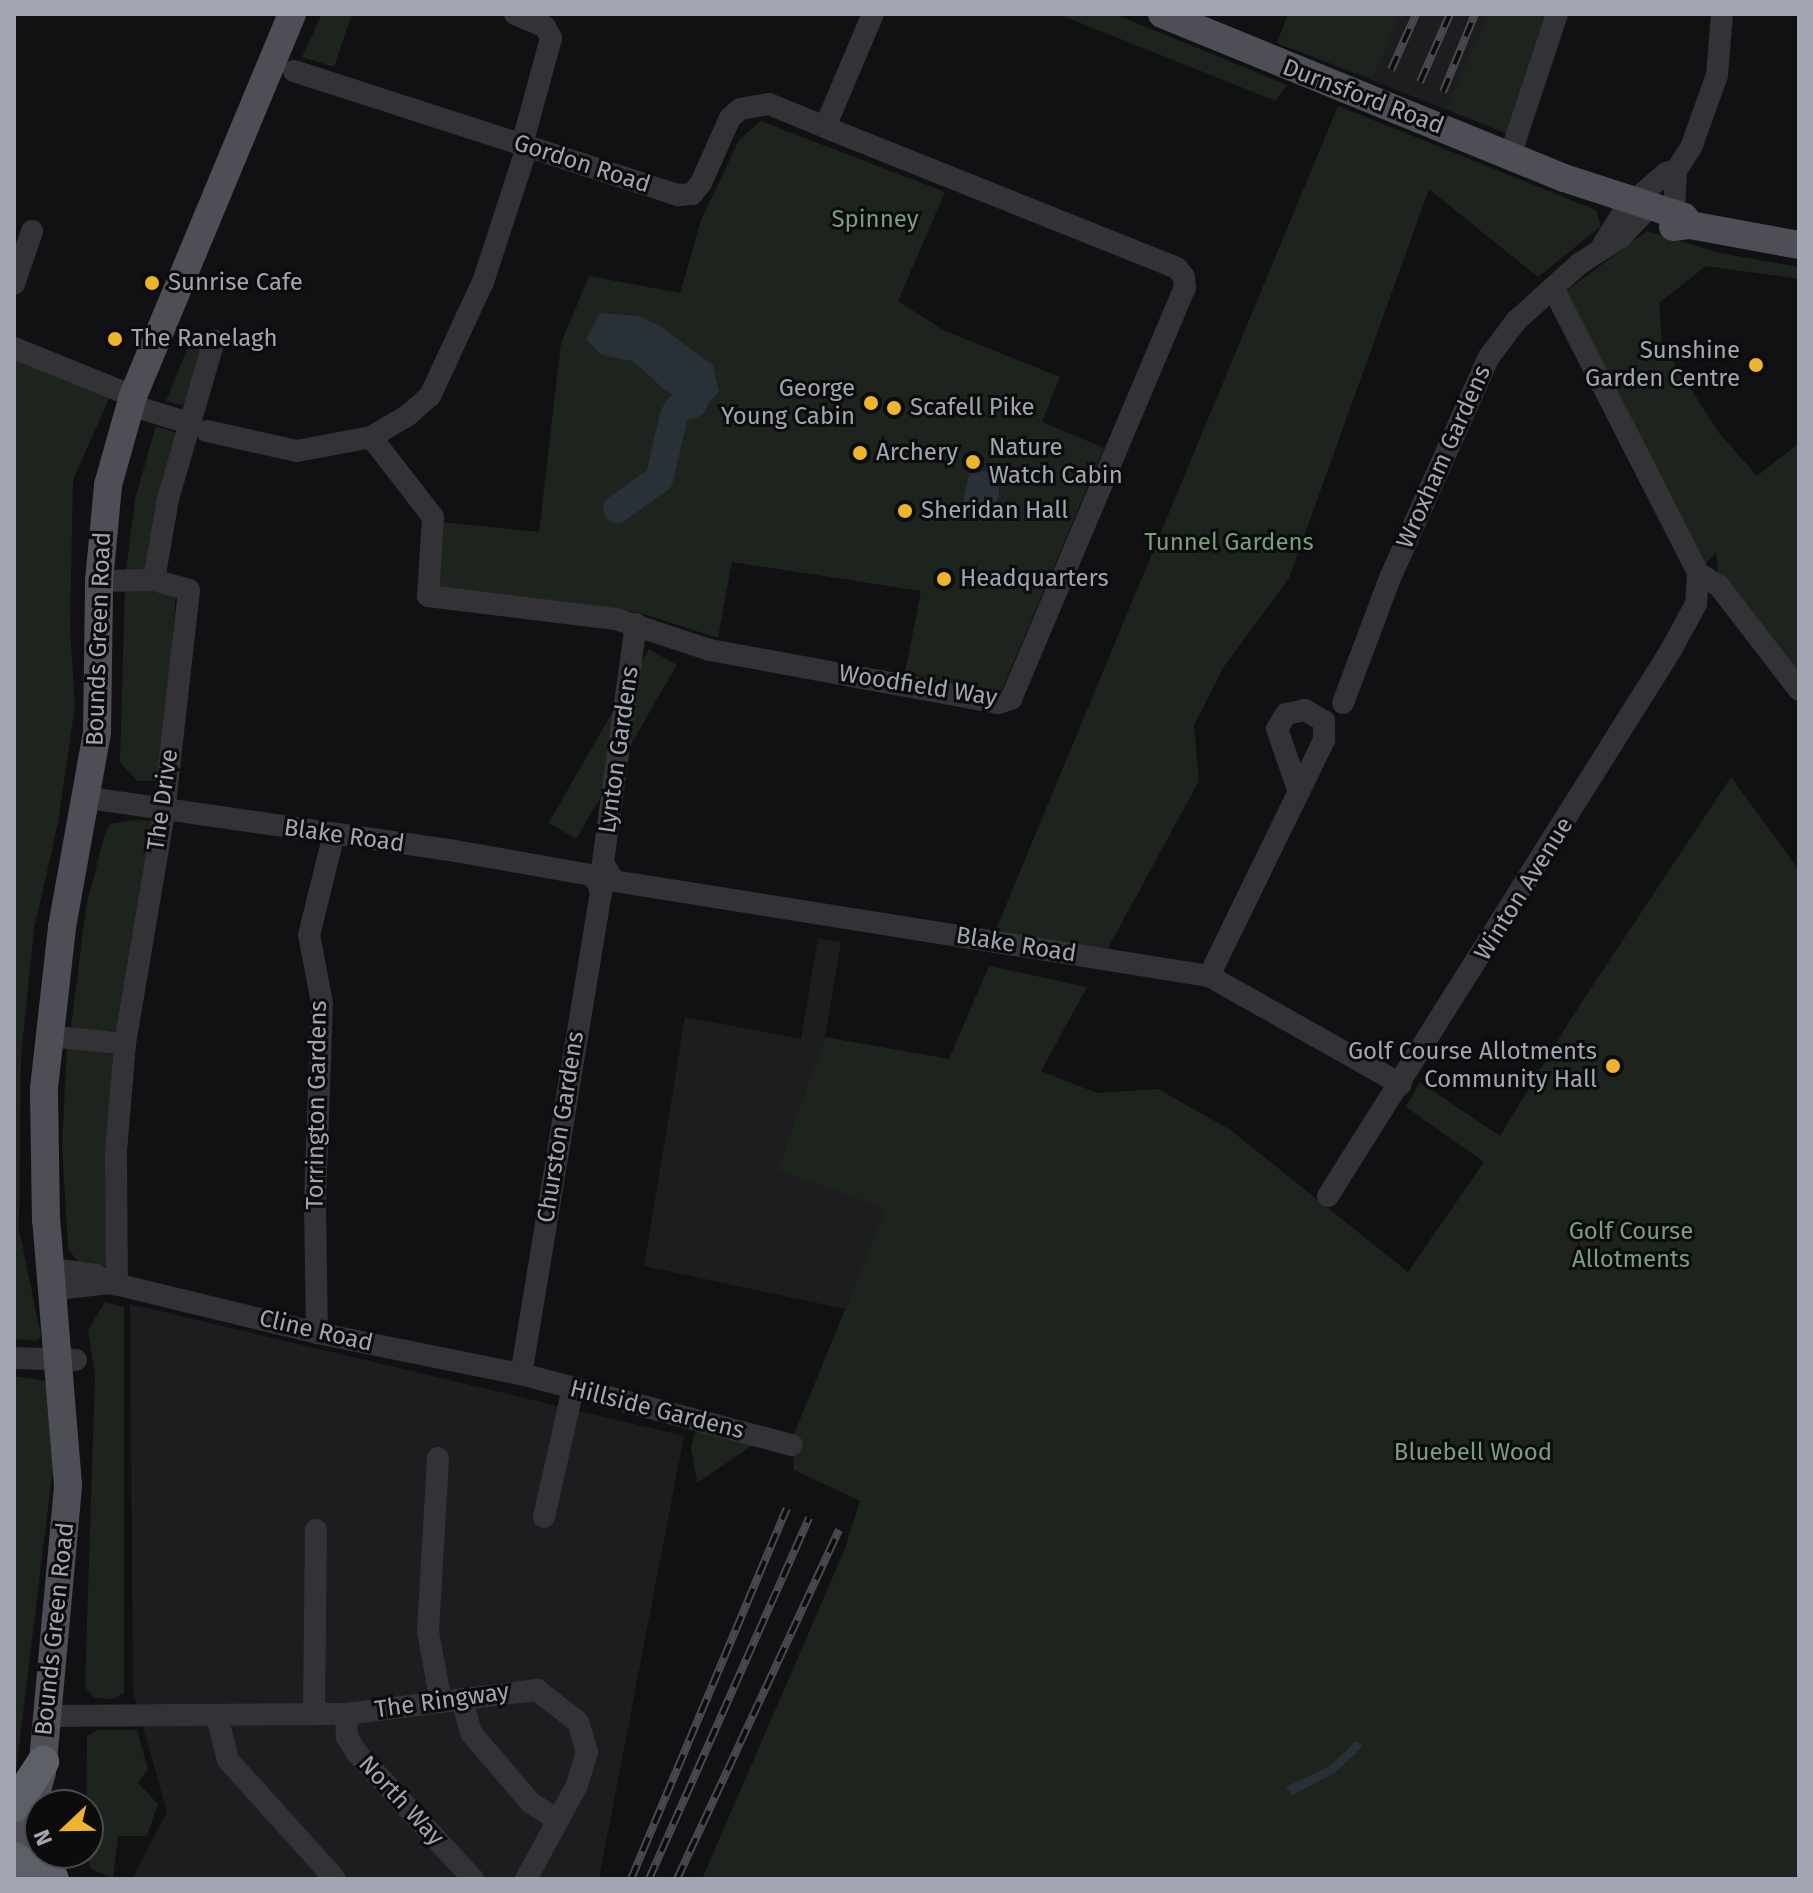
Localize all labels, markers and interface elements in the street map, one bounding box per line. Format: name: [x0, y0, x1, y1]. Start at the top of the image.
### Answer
street label: Durnsford Road: [1278, 53, 1448, 141]
street label: Gordon Road: [510, 128, 654, 200]
park label: Spinney: [831, 206, 919, 234]
place label: Sunrise Cafe: [168, 269, 303, 297]
marker: Sunrise Cafe: [143, 274, 161, 292]
place label: The Ranelagh: [131, 325, 278, 353]
marker: The Ranelagh: [106, 330, 124, 348]
place label: Sunshine Garden Centre: [1585, 337, 1740, 393]
marker: Sunshine Garden Centre: [1747, 356, 1765, 374]
street label: Wroxham Gardens: [1391, 361, 1497, 553]
place label: George Young Cabin: [721, 375, 855, 431]
marker: George Young Cabin: [862, 394, 880, 412]
place label: Scafell Pike: [910, 394, 1035, 422]
marker: Scafell Pike: [885, 399, 903, 417]
place label: Nature Watch Cabin: [989, 434, 1123, 490]
place label: Archery: [876, 439, 958, 467]
marker: Archery: [851, 444, 869, 462]
marker: Nature Watch Cabin: [964, 453, 982, 471]
place label: Sheridan Hall: [921, 497, 1068, 525]
marker: Sheridan Hall: [896, 502, 914, 520]
park label: Tunnel Gardens: [1144, 529, 1314, 557]
street label: Bounds Green Road: [81, 531, 117, 747]
place label: Headquarters: [960, 565, 1109, 593]
marker: Headquarters: [935, 570, 953, 588]
street label: Woodfield Way: [837, 659, 999, 713]
street label: Lynton Gardens: [593, 665, 645, 835]
street label: The Drive: [142, 747, 184, 853]
street label: Winton Avenue: [1469, 812, 1579, 966]
street label: Blake Road: [282, 813, 406, 859]
street label: Blake Road: [954, 921, 1078, 969]
street label: Torrington Gardens: [301, 1000, 333, 1210]
street label: Churston Gardens: [532, 1029, 590, 1225]
place label: Golf Course Allotments Community Hall: [1348, 1038, 1597, 1094]
marker: Golf Course Allotments Community Hall: [1604, 1057, 1622, 1075]
park label: Golf Course Allotments: [1569, 1218, 1693, 1274]
street label: Cline Road: [256, 1304, 376, 1358]
street label: Hillside Gardens: [567, 1374, 747, 1446]
park label: Bluebell Wood: [1394, 1439, 1552, 1467]
street label: Bounds Green Road: [29, 1521, 81, 1737]
street label: The Ringway: [373, 1677, 511, 1725]
street label: North Way: [352, 1750, 450, 1852]
north arrow: [24, 1789, 104, 1869]
text: N: [28, 1826, 58, 1849]

